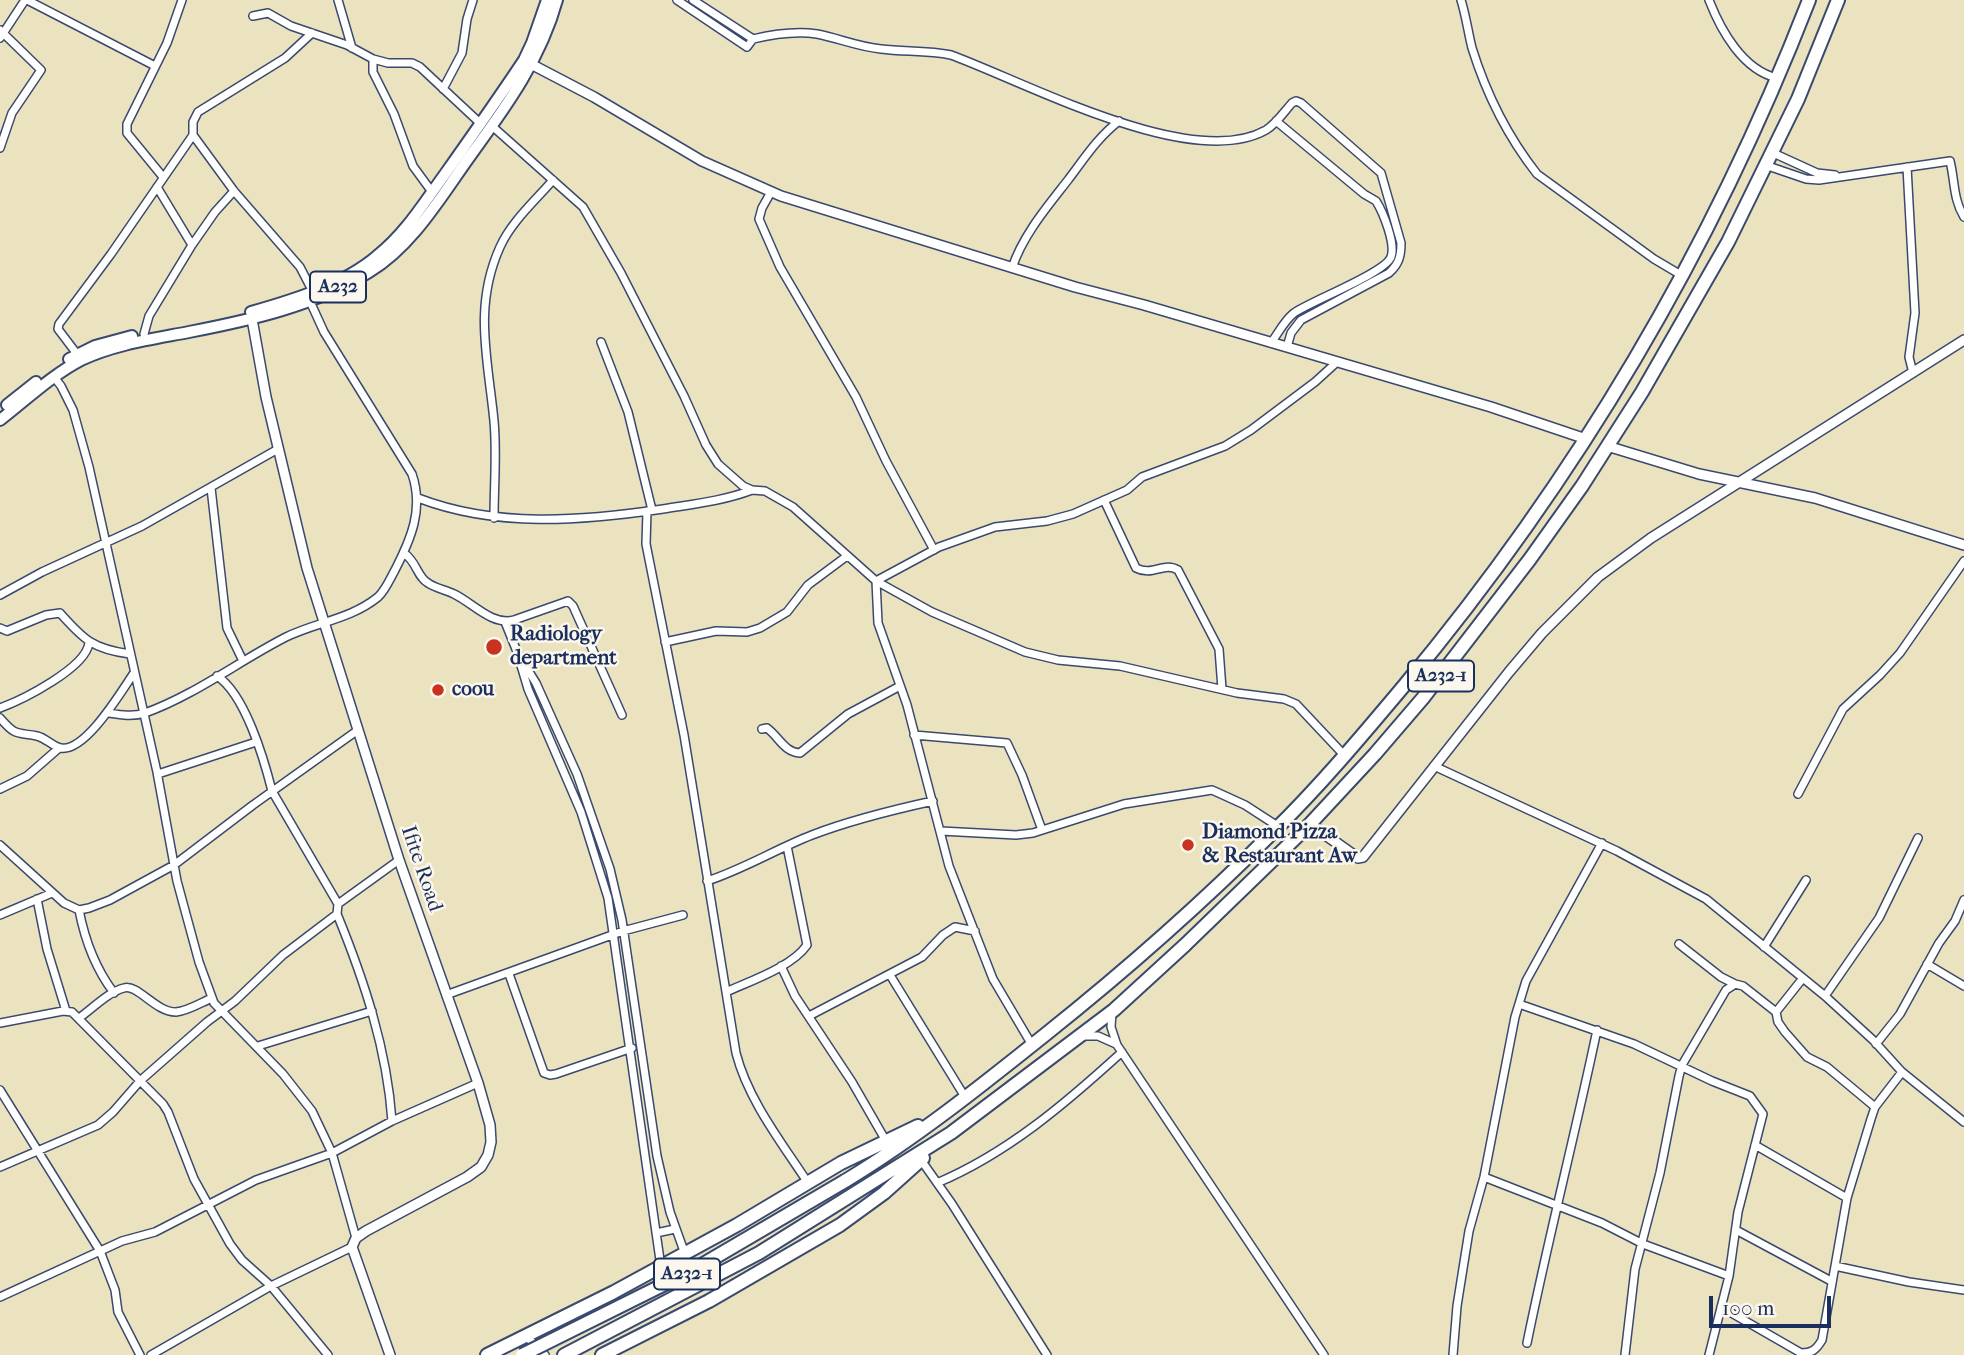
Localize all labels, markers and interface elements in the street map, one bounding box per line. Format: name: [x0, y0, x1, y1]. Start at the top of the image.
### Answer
road number: A232: [310, 272, 366, 302]
place label: Radiology department: [510, 622, 617, 672]
marker: Radiology department: [484, 637, 504, 657]
road number: A232-1: [1408, 660, 1474, 692]
place label: coou: [452, 677, 494, 703]
marker: coou: [430, 682, 446, 698]
place label: Diamond Pizza & Restaurant Aw: [1202, 820, 1357, 870]
street label: Ifite Road: [395, 823, 447, 915]
marker: Diamond Pizza & Restaurant Aw: [1180, 837, 1196, 853]
road number: A232-1: [654, 1258, 720, 1290]
scale bar: [1712, 1282, 1834, 1326]
text: 100 m: [1722, 1296, 1775, 1320]

